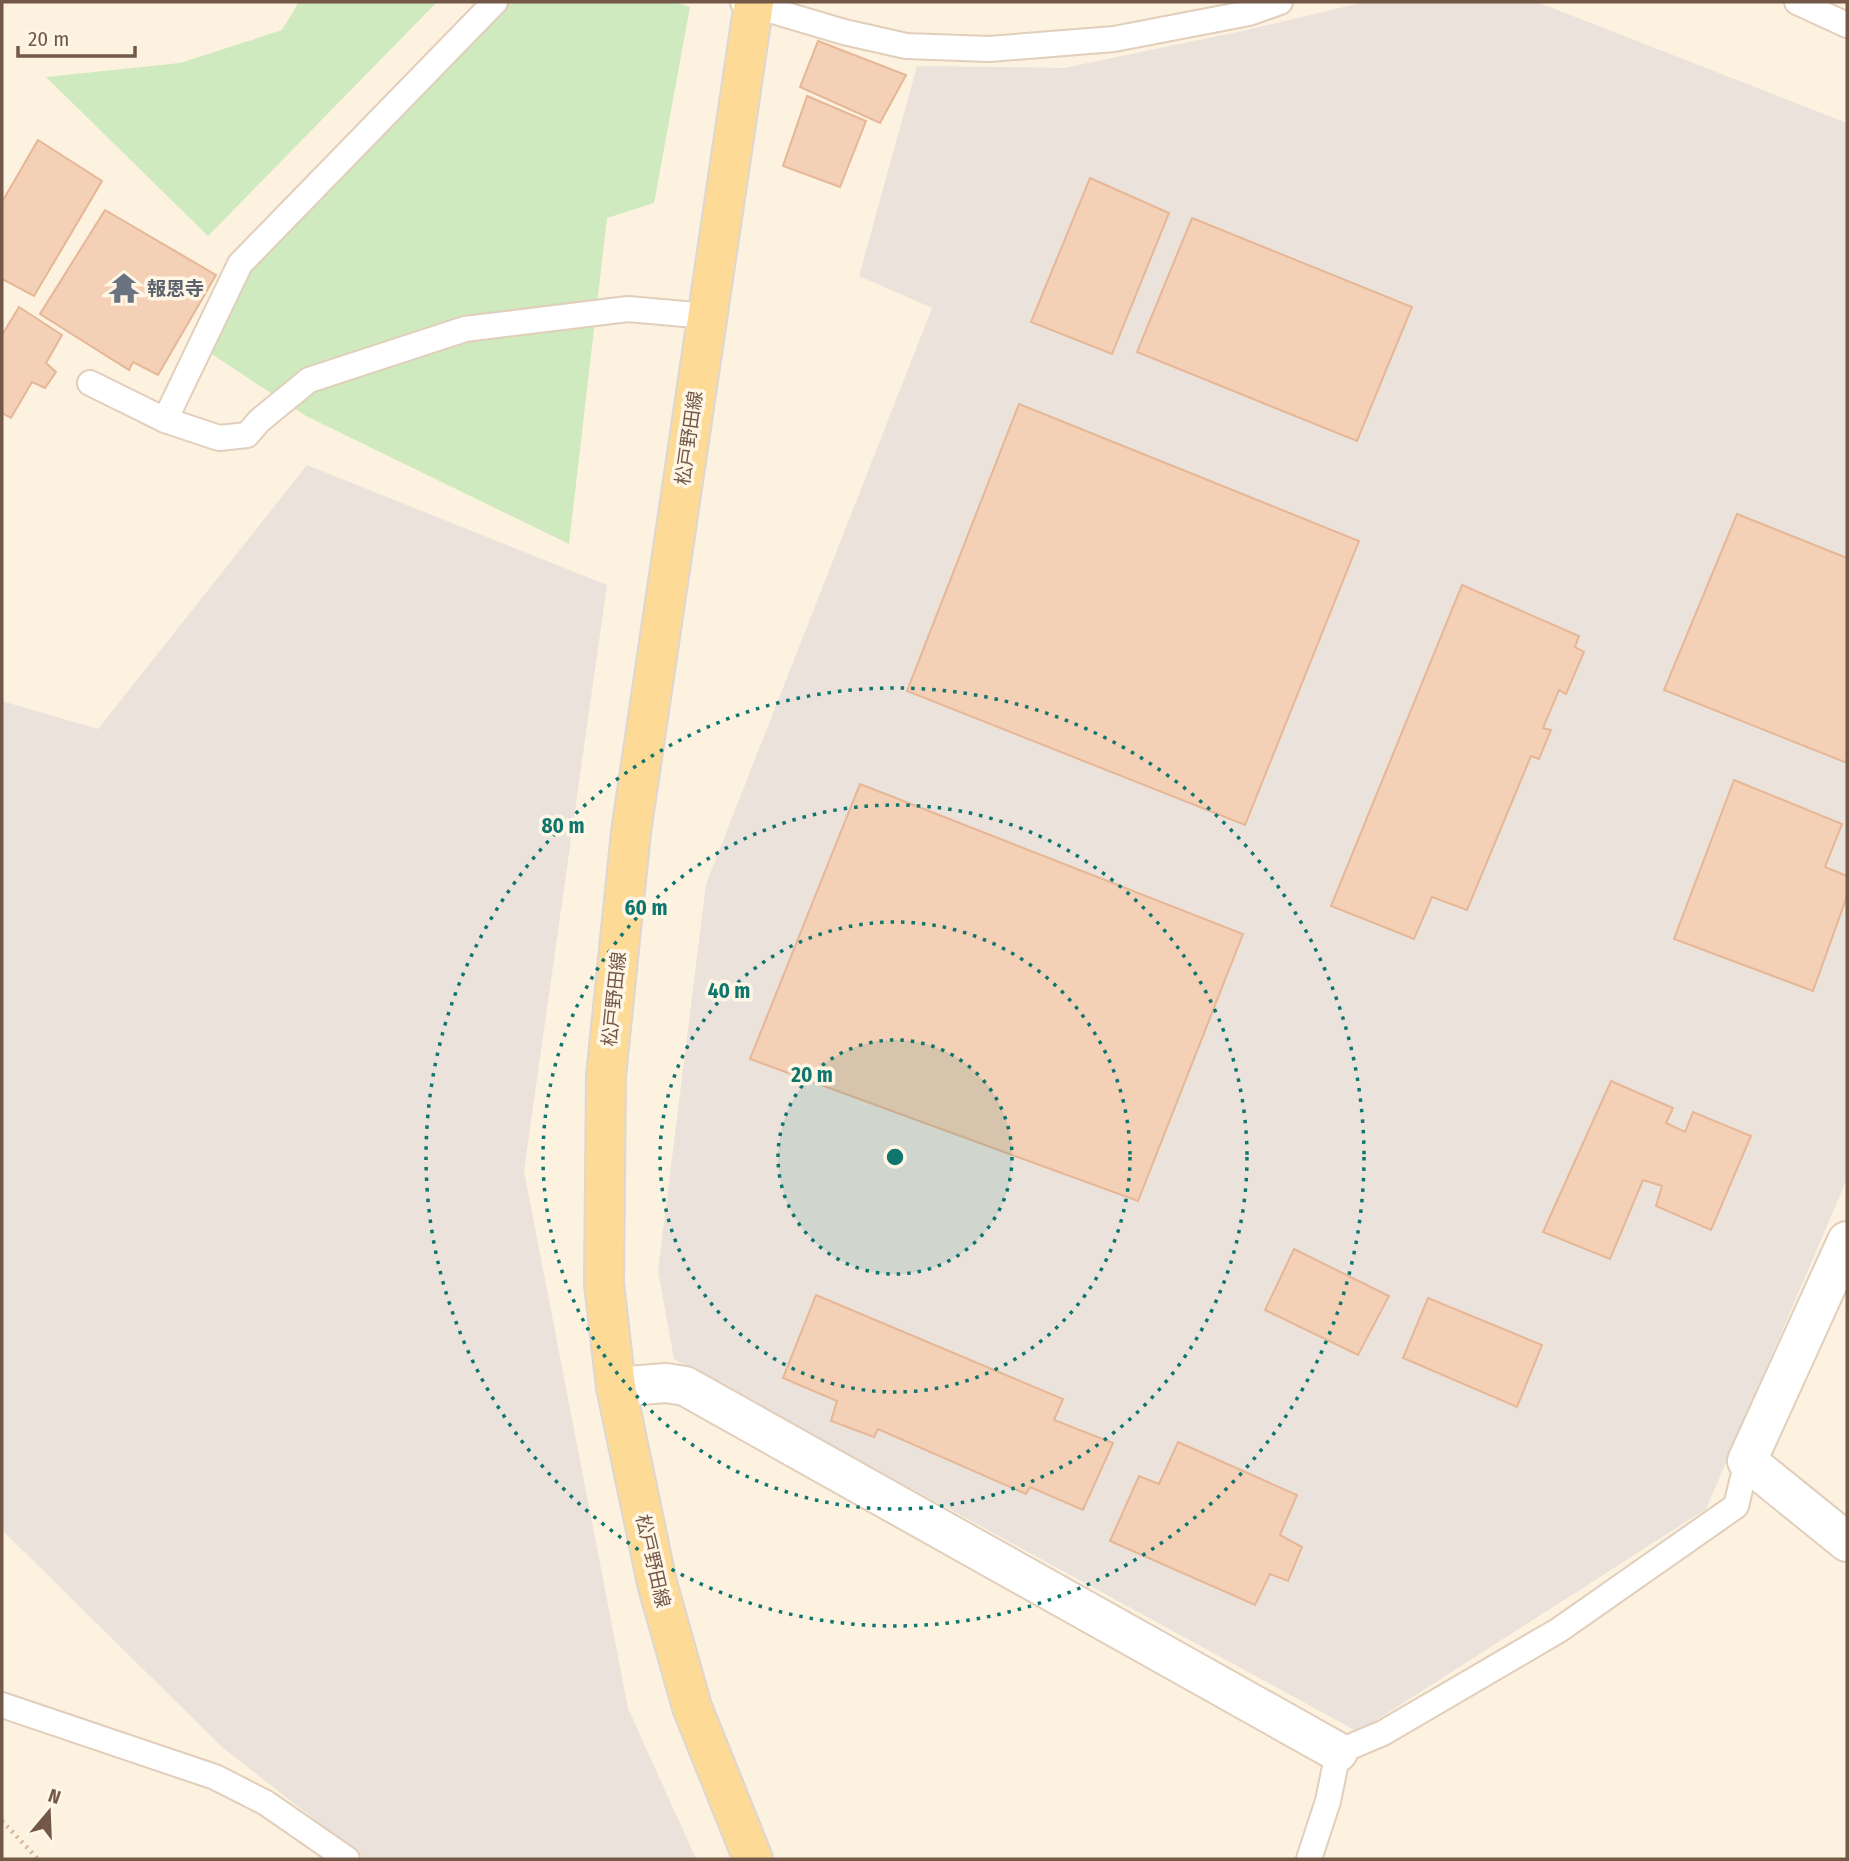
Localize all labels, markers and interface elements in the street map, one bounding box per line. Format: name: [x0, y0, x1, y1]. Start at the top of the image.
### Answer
scale bar: [18, 14, 135, 58]
text: 20 m: [28, 26, 69, 52]
temple icon: 報恩寺: [107, 271, 141, 305]
place label: 報恩寺: [147, 277, 204, 300]
street label: 松戸野田線: [671, 389, 707, 487]
text: 80 m: [542, 813, 584, 839]
text: 60 m: [625, 895, 667, 921]
street label: 松戸野田線: [598, 951, 630, 1047]
text: 40 m: [708, 978, 750, 1004]
text: 20 m: [790, 1062, 833, 1088]
centre of rings: [883, 1145, 907, 1169]
street label: 松戸野田線: [631, 1512, 675, 1610]
north arrow: [14, 1777, 84, 1847]
text: N: [45, 1784, 64, 1809]

